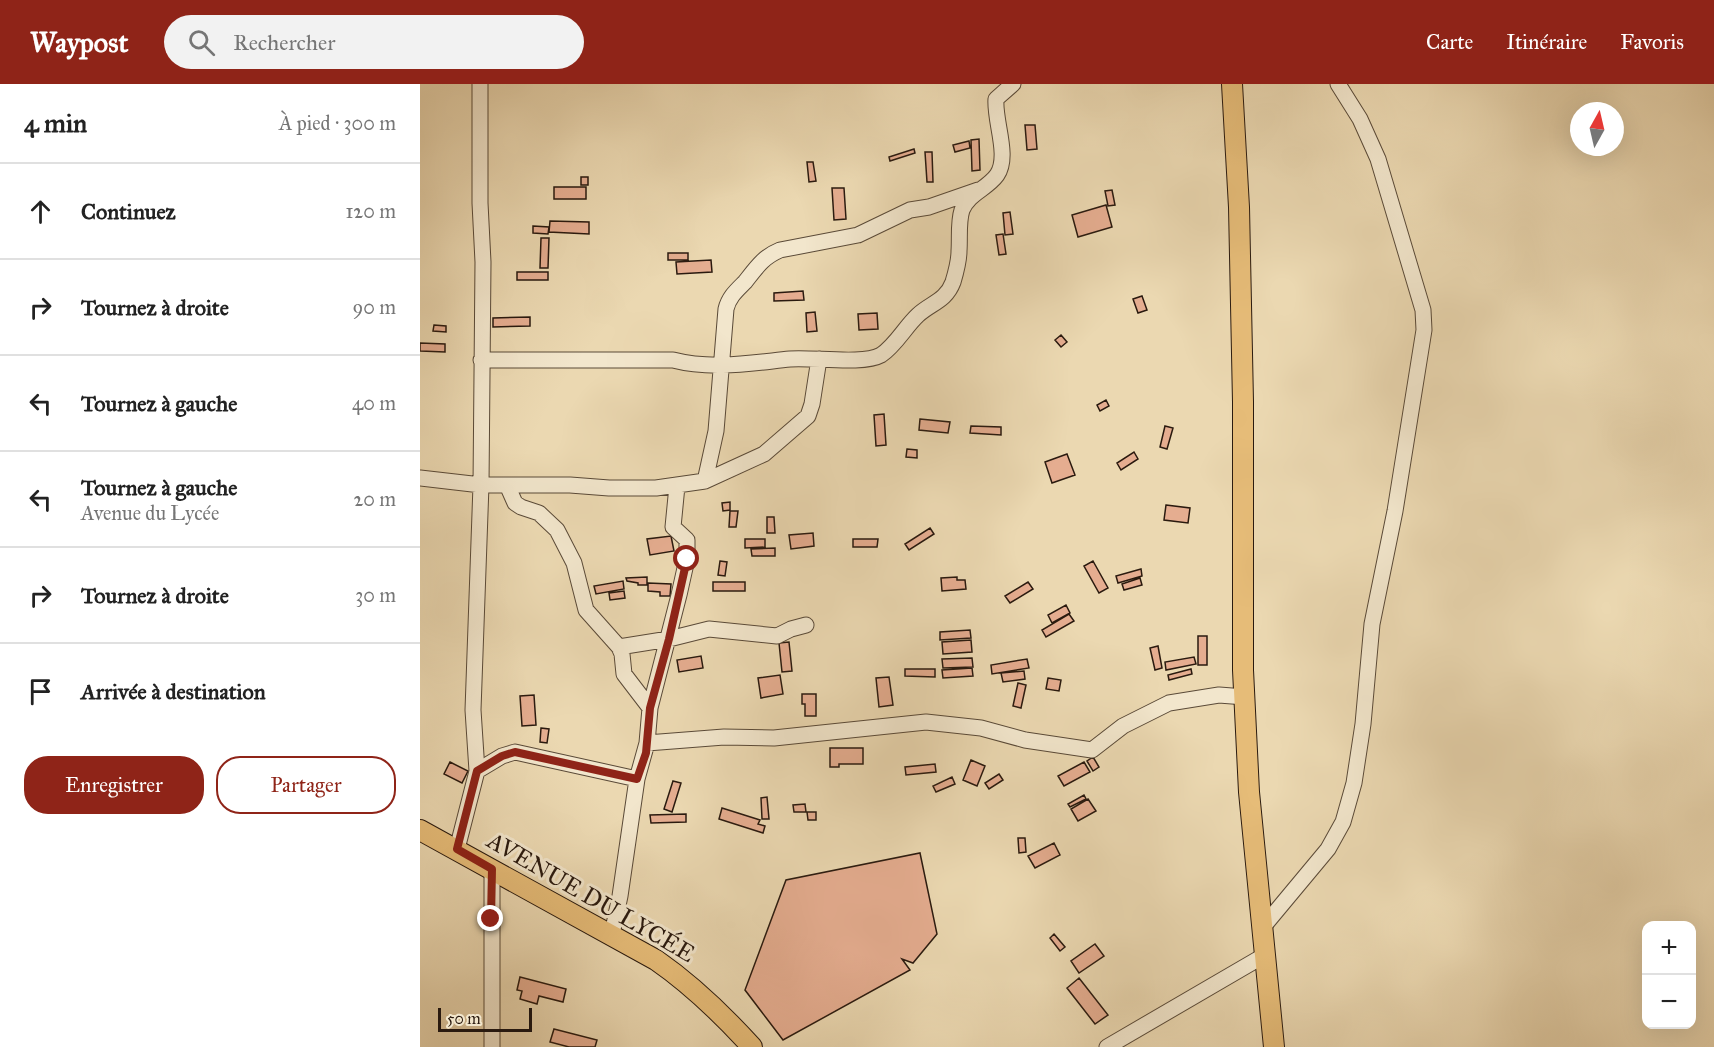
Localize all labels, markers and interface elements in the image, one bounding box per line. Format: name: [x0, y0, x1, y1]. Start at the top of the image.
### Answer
search box: [164, 15, 584, 69]
text: Waypost: [30, 25, 128, 60]
icon: search: [185, 26, 218, 59]
text: Rechercher: [233, 29, 335, 56]
text: Carte: [1426, 29, 1473, 55]
text: Itinéraire: [1506, 29, 1587, 55]
text: Favoris: [1620, 29, 1684, 55]
north arrow: [1570, 102, 1624, 156]
text: 4 min: [24, 107, 87, 139]
text: À pied · 300 m: [279, 111, 396, 135]
icon: ahead: [24, 195, 57, 228]
text: Continuez: [81, 198, 176, 225]
text: 120 m: [345, 199, 396, 223]
icon: right: [24, 291, 57, 324]
text: Tournez à droite: [81, 294, 229, 321]
text: 90 m: [353, 295, 396, 319]
icon: left: [24, 387, 57, 420]
text: Tournez à gauche: [81, 390, 237, 417]
text: 40 m: [352, 391, 396, 415]
text: Tournez à gauche: [81, 474, 237, 501]
icon: left: [24, 483, 57, 516]
text: 20 m: [353, 487, 396, 511]
text: Avenue du Lycée: [81, 501, 219, 525]
route start: [673, 545, 699, 571]
icon: right: [24, 579, 57, 612]
text: Tournez à droite: [81, 582, 229, 609]
text: 30 m: [355, 583, 396, 607]
icon: arrive: [24, 675, 57, 708]
text: Arrivée à destination: [81, 678, 266, 705]
button: Enregistrer: [24, 756, 204, 814]
button: Partager: [216, 756, 396, 814]
street label: AVENUE DU LYCÉE: [481, 825, 700, 969]
route end: [477, 905, 503, 931]
map controls: [1642, 921, 1696, 1029]
button: +: [1642, 921, 1696, 975]
button: −: [1642, 975, 1696, 1029]
scale bar: [438, 1005, 532, 1032]
text: 50 m: [447, 1009, 481, 1028]

